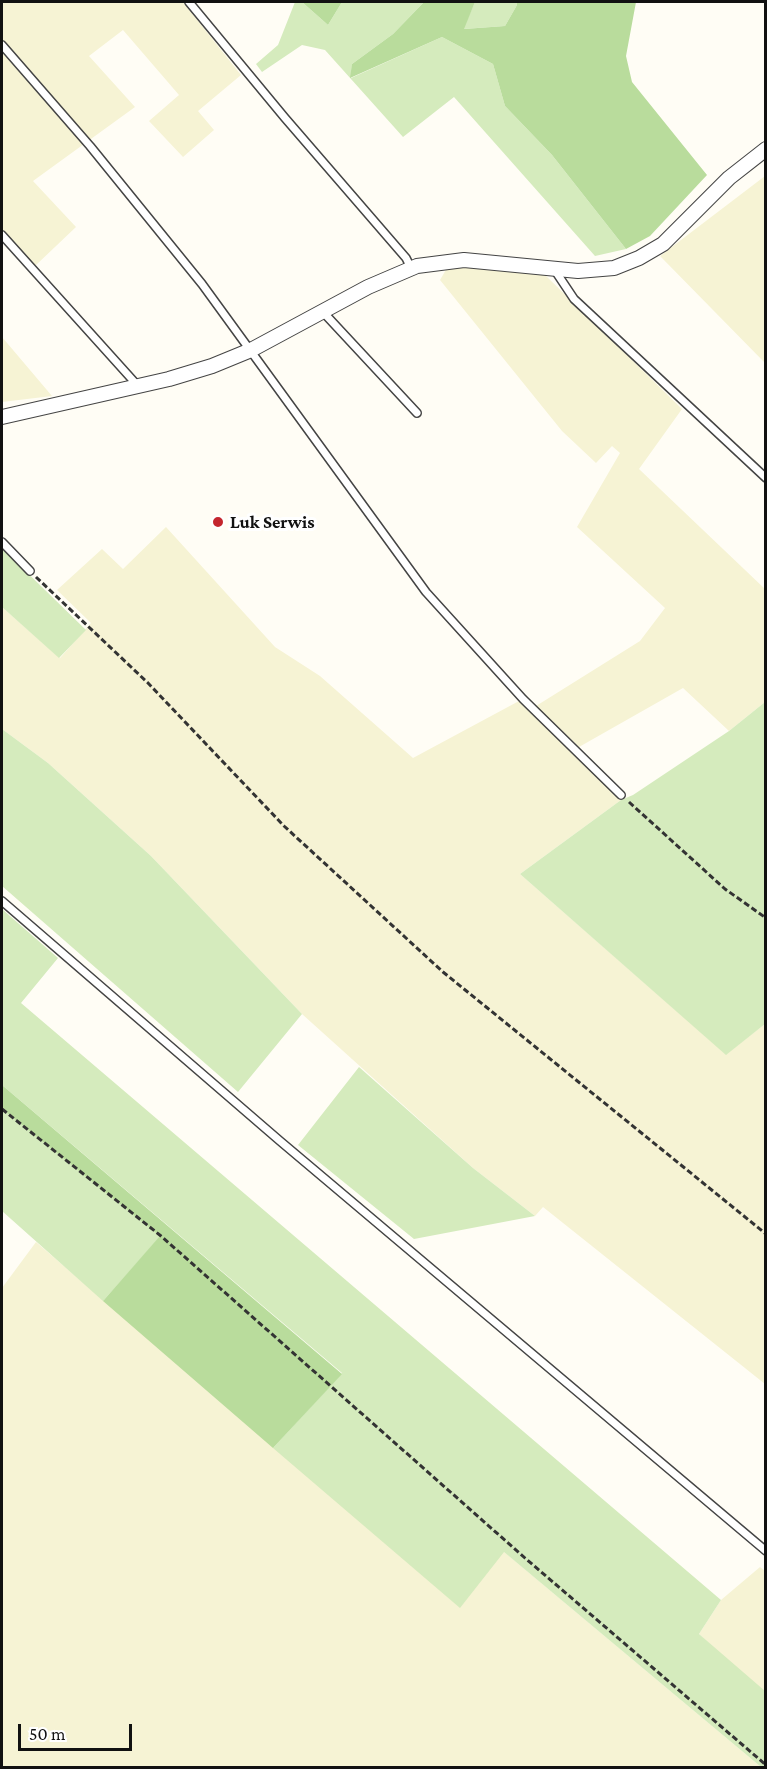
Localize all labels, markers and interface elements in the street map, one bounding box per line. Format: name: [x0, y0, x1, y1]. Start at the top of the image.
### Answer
place label: Luk Serwis: [230, 511, 315, 533]
marker: Luk Serwis: [211, 515, 225, 529]
scale bar: [21, 1712, 135, 1750]
text: 50 m: [29, 1724, 66, 1744]

